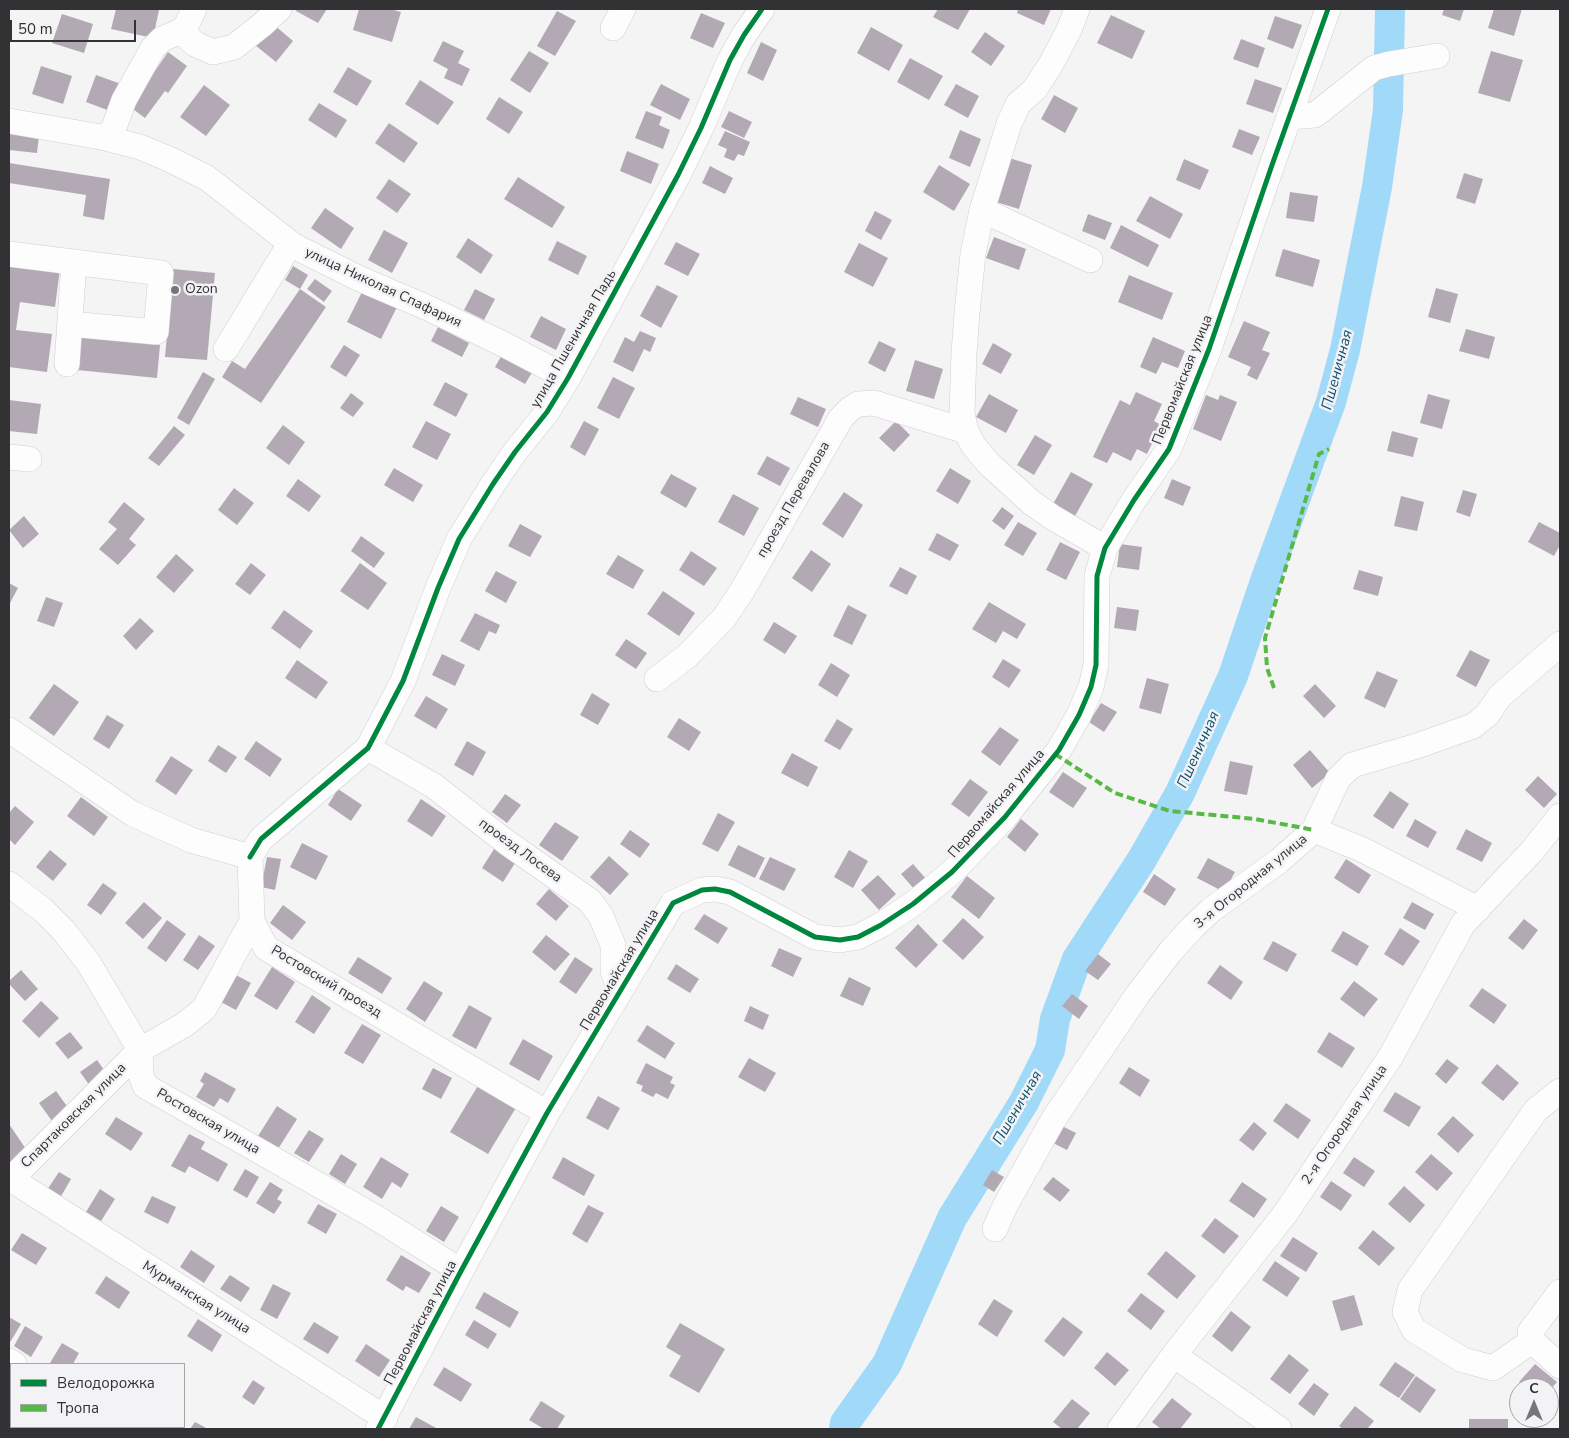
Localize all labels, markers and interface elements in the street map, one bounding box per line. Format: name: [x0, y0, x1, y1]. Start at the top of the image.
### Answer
scale bar: [12, 10, 139, 42]
text: 50 m: [18, 19, 53, 39]
street label: улица Николая Спафария: [302, 244, 464, 332]
street label: улица Пшеничная Падь: [527, 267, 621, 411]
place label: Ozon: [185, 282, 218, 298]
marker: Ozon: [169, 284, 181, 296]
street label: Первомайская улица: [1149, 313, 1217, 447]
water label: Пшеничная: [1319, 328, 1357, 412]
street label: проезд Перевалова: [754, 439, 834, 561]
water label: Пшеничная: [1174, 709, 1224, 791]
street label: Первомайская улица: [945, 746, 1049, 862]
street label: проезд Лосева: [475, 815, 565, 887]
street label: 3-я Огородная улица: [1191, 831, 1311, 933]
street label: Первомайская улица: [577, 906, 663, 1034]
street label: Ростовский проезд: [268, 942, 384, 1022]
street label: Спартаковская улица: [18, 1060, 130, 1172]
street label: 2-я Огородная улица: [1299, 1062, 1391, 1188]
water label: Пшеничная: [990, 1068, 1046, 1148]
street label: Ростовская улица: [153, 1086, 263, 1158]
street label: Мурманская улица: [139, 1258, 253, 1338]
street label: Первомайская улица: [381, 1258, 461, 1388]
legend: [10, 1363, 185, 1428]
text: Велодорожка: [57, 1373, 155, 1393]
north arrow: [1509, 1378, 1559, 1428]
text: С: [1529, 1379, 1539, 1398]
text: Тропа: [57, 1398, 99, 1418]

